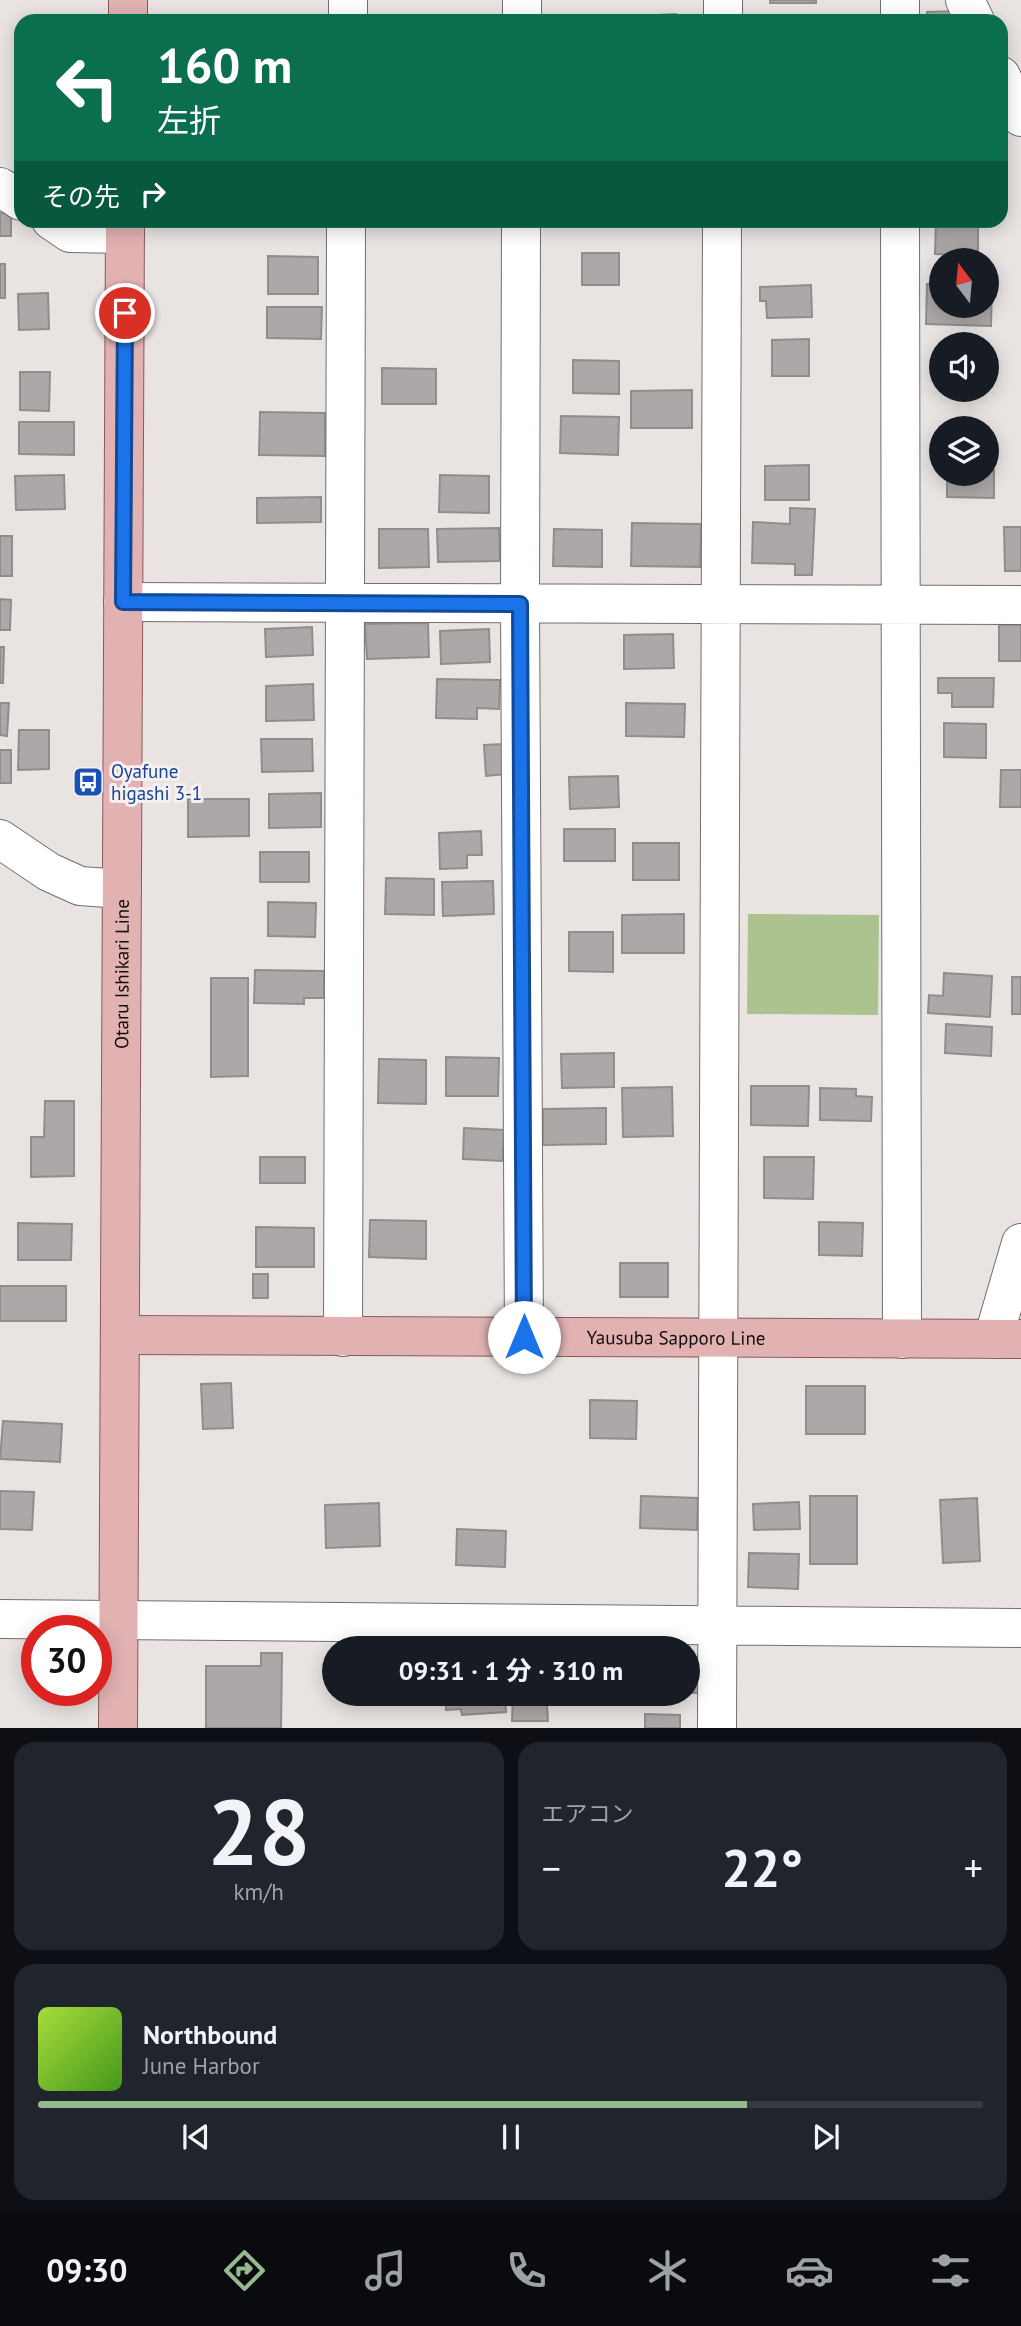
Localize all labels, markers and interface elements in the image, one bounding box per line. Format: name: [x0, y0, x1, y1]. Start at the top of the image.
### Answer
text: 160 m: [157, 33, 292, 97]
icon: left: [42, 42, 133, 133]
text: 左折: [157, 99, 221, 141]
icon: right: [134, 175, 172, 213]
text: その先: [42, 180, 120, 213]
north arrow: [929, 248, 999, 318]
map controls: [929, 248, 999, 486]
pin: [95, 283, 155, 343]
icon: arrive: [106, 294, 144, 332]
button: sound: [929, 332, 999, 402]
button: layers: [929, 416, 999, 486]
place label: Oyafune higashi 3-1: [111, 759, 202, 805]
bus stop icon: Oyafune higashi 3-1: [71, 765, 105, 799]
street label: Otaru Ishikari Line: [109, 899, 134, 1049]
position arrow: [487, 1300, 561, 1374]
street label: Yausuba Sapporo Line: [586, 1325, 766, 1350]
speed limit sign: 30: [21, 1615, 112, 1706]
text: 09:31 · 1 分 · 310 m: [399, 1654, 623, 1687]
text: 28: [207, 1772, 310, 1890]
text: エアコン: [542, 1799, 634, 1828]
text: 22°: [721, 1834, 803, 1901]
text: −: [542, 1843, 561, 1892]
text: +: [964, 1843, 983, 1892]
text: km/h: [234, 1877, 284, 1906]
text: Northbound: [143, 2018, 277, 2051]
text: June Harbor: [143, 2051, 260, 2080]
icon: previous: [177, 2118, 215, 2156]
icon: pause: [492, 2118, 530, 2156]
icon: next: [807, 2118, 845, 2156]
icon: directions: [220, 2246, 269, 2295]
icon: music: [361, 2246, 410, 2295]
icon: phone: [502, 2246, 551, 2295]
icon: climate: [643, 2246, 692, 2295]
icon: car: [785, 2246, 834, 2295]
icon: filters: [926, 2246, 975, 2295]
text: 09:30: [46, 2249, 127, 2291]

